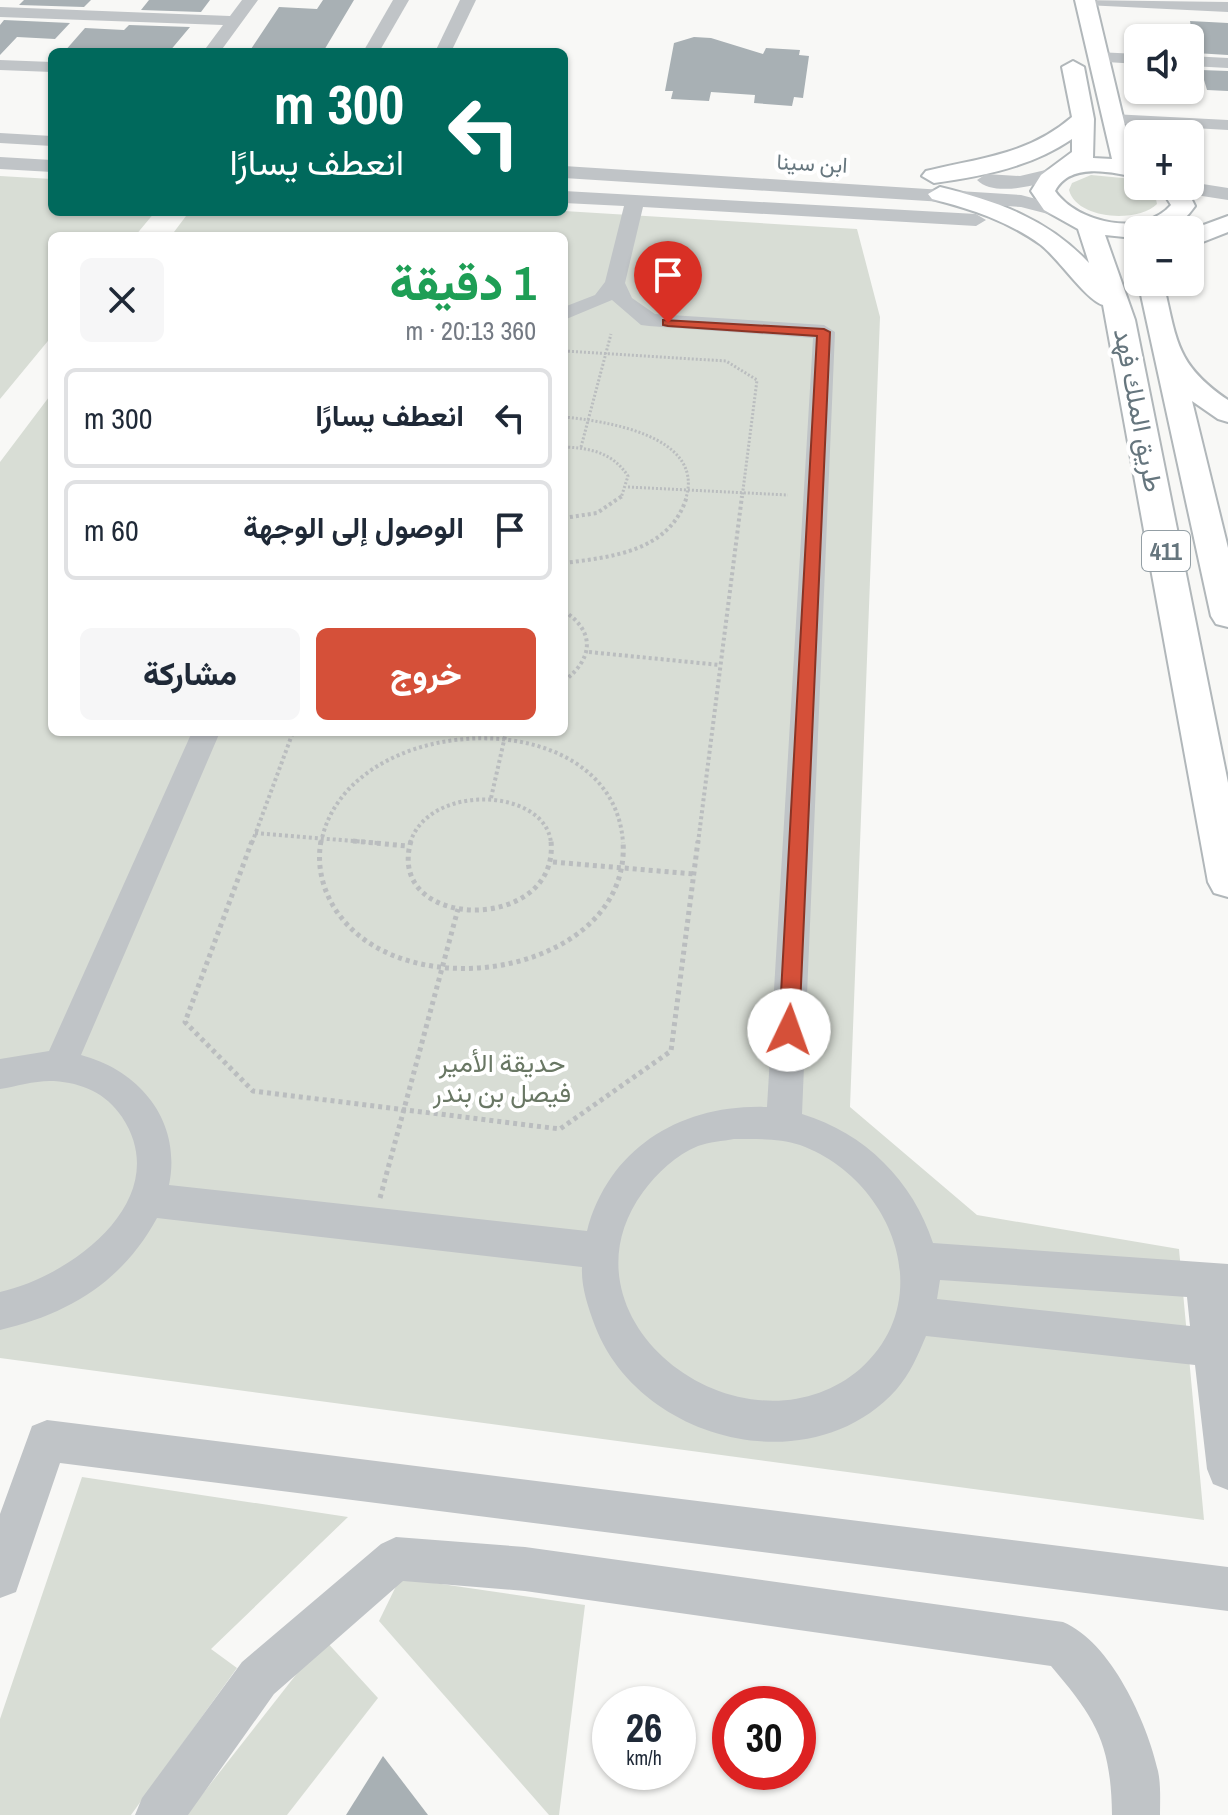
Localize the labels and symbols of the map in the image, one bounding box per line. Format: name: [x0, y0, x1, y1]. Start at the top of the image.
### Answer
street label: ابن سينا: [776, 146, 848, 180]
pin: [634, 241, 702, 323]
street label: طريق الملك فهد: [1106, 325, 1172, 495]
road number: 411: [1142, 531, 1190, 571]
position arrow: [747, 988, 831, 1072]
park label: حديقة الأمير فيصل بن بندر: [432, 1045, 571, 1110]
speed limit sign: 30: [712, 1686, 816, 1790]

